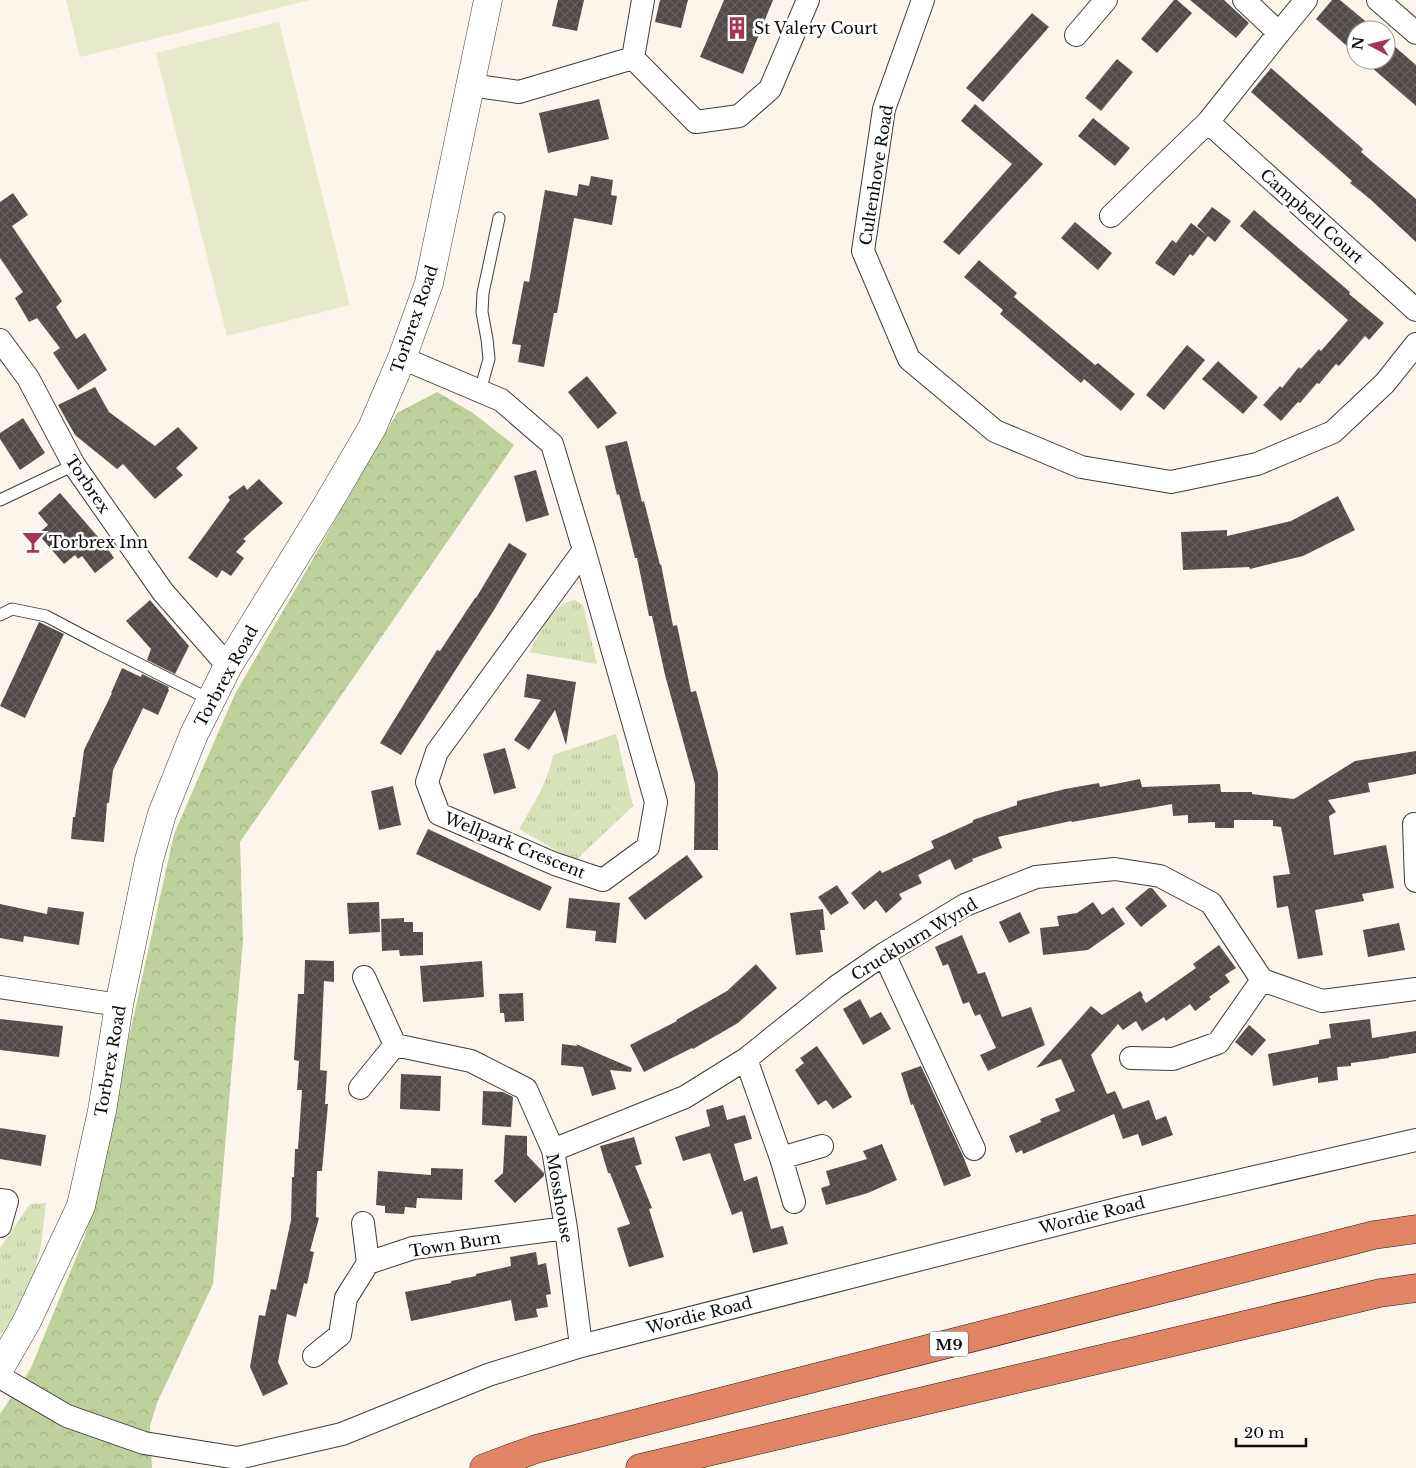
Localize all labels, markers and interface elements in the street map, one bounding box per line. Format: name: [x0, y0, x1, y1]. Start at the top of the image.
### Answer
building icon: St Valery Court: [724, 15, 750, 41]
place label: St Valery Court: [754, 18, 878, 38]
north arrow: [1346, 20, 1396, 70]
text: N: [1348, 36, 1368, 51]
street label: Cultenhove Road: [855, 103, 897, 247]
street label: Campbell Court: [1256, 164, 1368, 268]
street label: Torbrex Road: [386, 262, 442, 376]
street label: Torbrex: [61, 451, 115, 517]
bar icon: Torbrex Inn: [20, 529, 46, 555]
place label: Torbrex Inn: [49, 532, 148, 552]
street label: Torbrex Road: [190, 622, 262, 730]
street label: Wellpark Crescent: [441, 807, 588, 882]
street label: Cruckburn Wynd: [847, 893, 981, 985]
street label: Torbrex Road: [90, 1003, 130, 1118]
street label: Mosshouse: [542, 1152, 578, 1244]
street label: Wordie Road: [1036, 1192, 1147, 1238]
street label: Town Burn: [408, 1227, 502, 1261]
street label: Wordie Road: [643, 1292, 754, 1338]
road number: M9: [930, 1332, 968, 1356]
scale bar: [1236, 1416, 1306, 1448]
text: 20 m: [1244, 1423, 1284, 1442]

